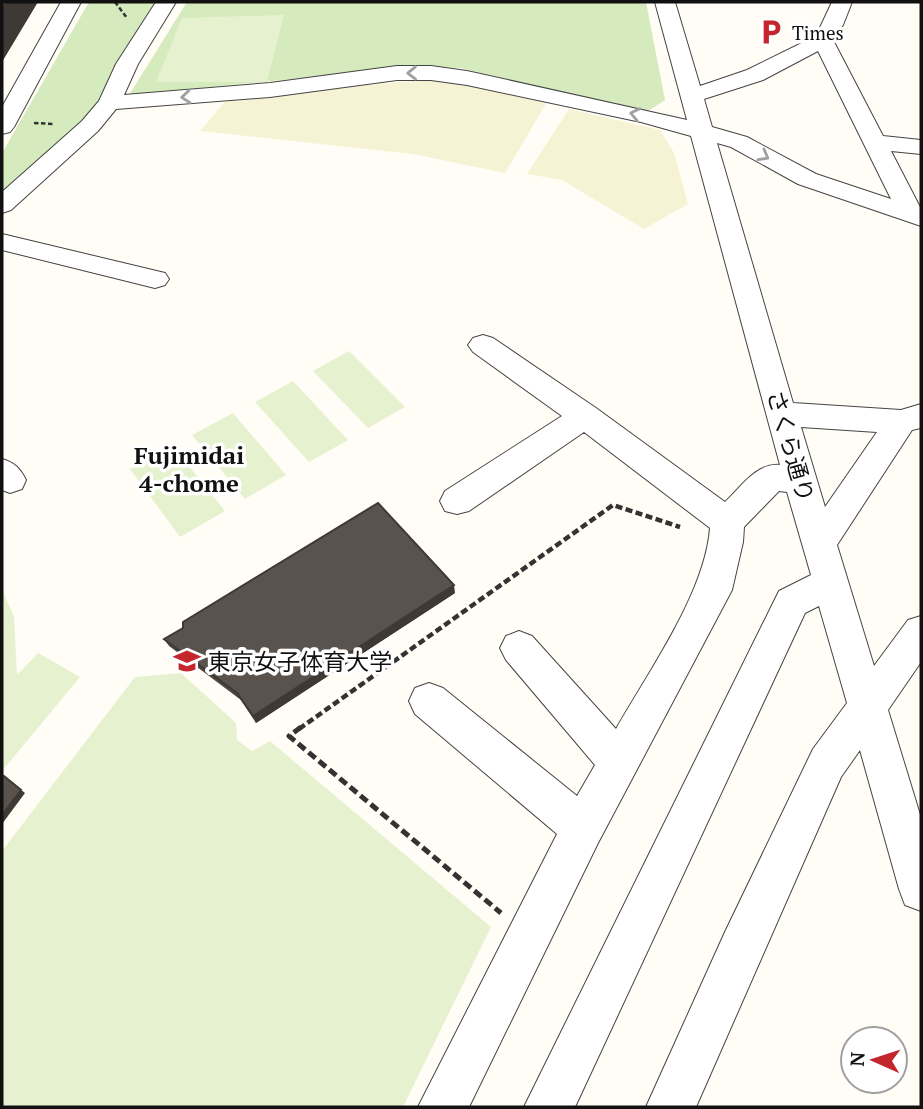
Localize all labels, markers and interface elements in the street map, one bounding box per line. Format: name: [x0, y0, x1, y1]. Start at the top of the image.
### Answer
parking icon: Times: [756, 17, 786, 47]
place label: Times: [792, 20, 844, 45]
one-way arrow: [406, 65, 416, 81]
one-way arrow: [180, 89, 191, 104]
one-way arrow: [629, 107, 641, 122]
one-way arrow: [757, 147, 769, 161]
street label: さくら通り: [760, 386, 822, 506]
district label: Fujimidai 4-chome: [134, 439, 244, 499]
school or university icon: 東京女子体育大学: [172, 646, 202, 676]
place label: 東京女子体育大学: [208, 646, 392, 677]
north arrow: [839, 1025, 909, 1095]
text: N: [844, 1051, 869, 1067]

